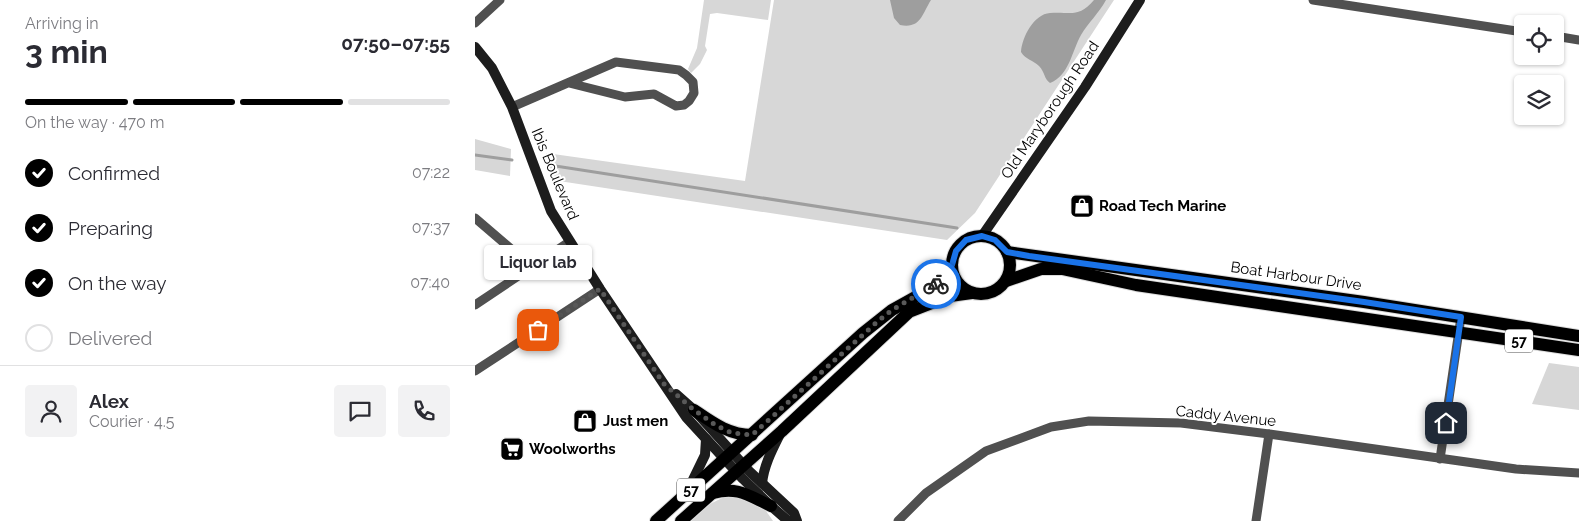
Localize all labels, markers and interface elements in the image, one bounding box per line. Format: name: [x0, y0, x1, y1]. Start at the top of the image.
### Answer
text: Arriving in: [25, 14, 99, 33]
map controls: [1514, 15, 1564, 125]
button: locate: [1514, 15, 1564, 65]
text: 07:50–07:55: [341, 32, 450, 54]
text: 3 min: [25, 33, 108, 70]
street label: Old Maryborough Road: [997, 38, 1103, 182]
button: layers: [1514, 75, 1564, 125]
text: On the way · 470 m: [25, 113, 165, 132]
street label: Ibis Boulevard: [528, 125, 582, 223]
icon: check: [25, 159, 53, 187]
text: Confirmed: [68, 162, 160, 184]
text: 07:22: [412, 163, 450, 182]
shop icon: Road Tech Marine: [1069, 193, 1095, 219]
place label: Road Tech Marine: [1099, 197, 1226, 215]
icon: check: [25, 214, 53, 242]
text: Preparing: [68, 217, 153, 239]
text: 07:37: [412, 218, 450, 237]
callout: Liquor lab: [484, 245, 592, 280]
text: Liquor lab: [499, 253, 577, 272]
street label: Boat Harbour Drive: [1229, 258, 1363, 294]
courier: [911, 259, 961, 309]
icon: check: [25, 269, 53, 297]
icon: bike: [922, 270, 950, 298]
text: On the way: [68, 272, 167, 294]
text: 07:40: [410, 273, 450, 292]
pin: [517, 309, 559, 351]
icon: bag: [524, 316, 552, 344]
text: Delivered: [68, 327, 152, 349]
road number: 57: [1505, 330, 1533, 352]
button: person: [25, 385, 77, 437]
button: chat: [334, 385, 386, 437]
button: phone: [398, 385, 450, 437]
text: Alex: [89, 390, 129, 412]
street label: Caddy Avenue: [1175, 402, 1277, 430]
pin: [1425, 402, 1467, 444]
shop icon: Just men: [572, 408, 598, 434]
icon: home: [1432, 409, 1460, 437]
text: Courier · 4.5: [89, 412, 174, 431]
place label: Just men: [603, 412, 668, 430]
supermarket icon: Woolworths: [499, 436, 525, 462]
place label: Woolworths: [529, 440, 616, 458]
road number: 57: [677, 478, 705, 502]

